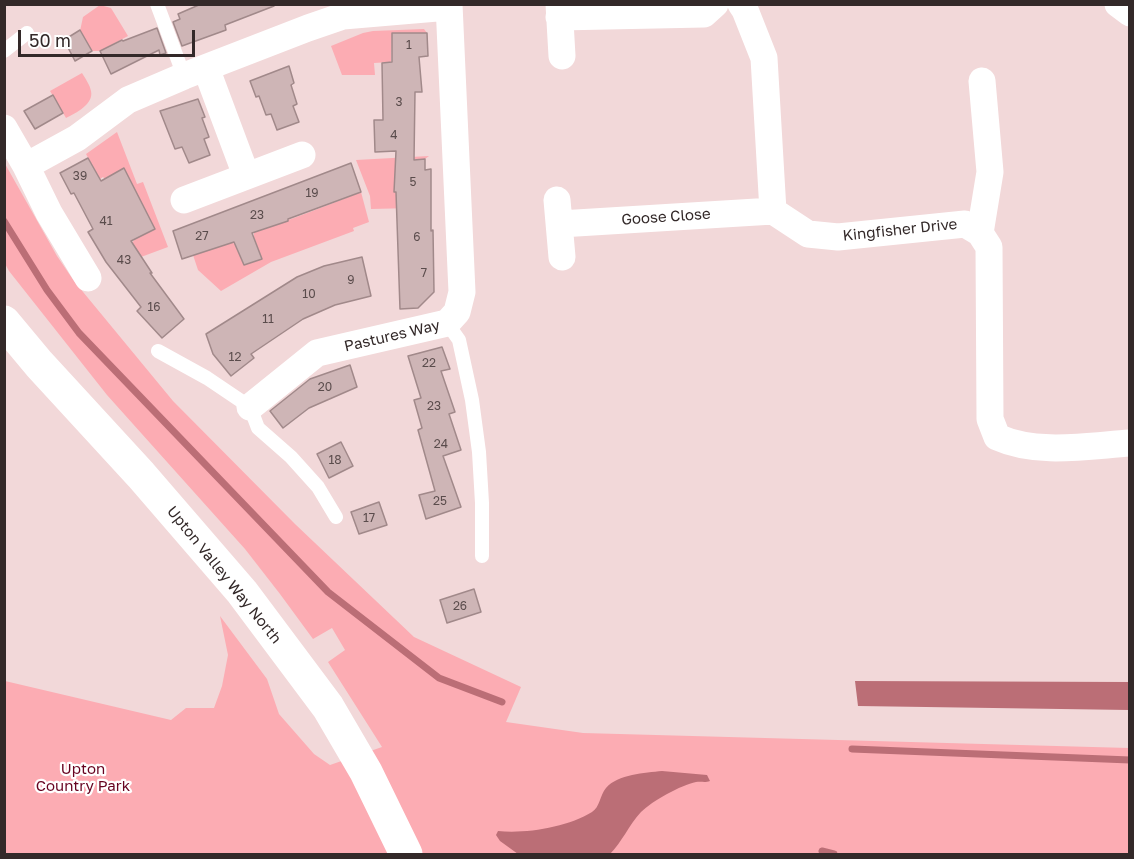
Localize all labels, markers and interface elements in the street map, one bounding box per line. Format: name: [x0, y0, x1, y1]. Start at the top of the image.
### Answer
scale bar: [21, 18, 198, 56]
text: 50 m: [29, 29, 71, 51]
house number: 1: [406, 38, 412, 52]
house number: 3: [395, 95, 403, 109]
house number: 4: [390, 128, 398, 142]
house number: 39: [73, 169, 87, 183]
house number: 5: [410, 175, 416, 189]
house number: 19: [305, 186, 319, 200]
street label: Goose Close: [621, 205, 711, 229]
house number: 23: [250, 208, 264, 222]
house number: 41: [99, 214, 113, 228]
street label: Kingfisher Drive: [842, 215, 958, 245]
house number: 27: [195, 229, 209, 243]
house number: 6: [413, 230, 421, 244]
house number: 43: [117, 253, 131, 267]
house number: 7: [421, 266, 427, 280]
house number: 9: [347, 273, 355, 287]
house number: 10: [302, 287, 316, 301]
house number: 16: [147, 300, 161, 314]
house number: 11: [262, 312, 274, 326]
street label: Pastures Way: [342, 316, 442, 356]
house number: 12: [229, 350, 241, 364]
house number: 22: [422, 356, 436, 370]
house number: 20: [318, 380, 332, 394]
house number: 23: [427, 399, 441, 413]
house number: 24: [434, 437, 448, 451]
house number: 18: [328, 453, 342, 467]
house number: 25: [433, 494, 447, 508]
street label: Upton Valley Way North: [163, 503, 285, 647]
house number: 17: [363, 511, 375, 525]
house number: 26: [453, 599, 467, 613]
park label: Upton Country Park: [36, 760, 130, 795]

